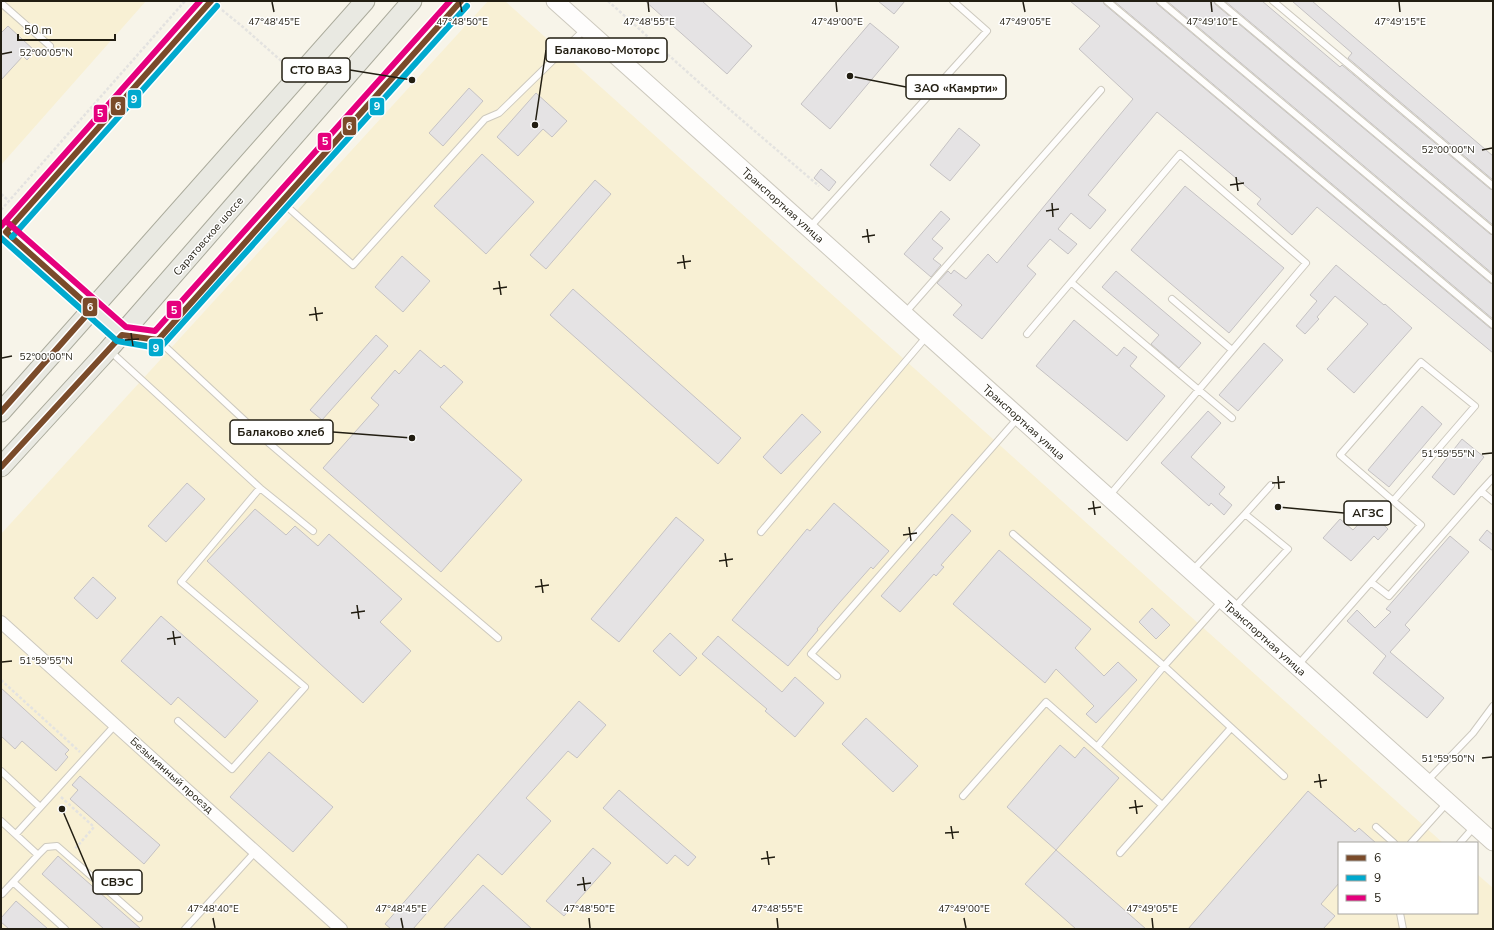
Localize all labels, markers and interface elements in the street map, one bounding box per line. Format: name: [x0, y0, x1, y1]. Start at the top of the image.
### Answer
text: 47°48'45"E: [248, 15, 300, 29]
text: 47°48'50"E: [436, 15, 488, 29]
text: 47°48'55"E: [623, 15, 675, 29]
text: 47°49'00"E: [811, 15, 863, 29]
text: 47°49'05"E: [999, 15, 1051, 29]
text: 47°49'10"E: [1186, 15, 1238, 29]
text: 47°49'15"E: [1374, 15, 1426, 29]
scale bar: [18, 16, 115, 42]
text: 50 m: [24, 22, 52, 38]
callout: Балаково-Моторс: [546, 38, 667, 62]
text: Балаково-Моторс: [554, 42, 660, 58]
text: 52°00'05"N: [19, 46, 73, 60]
callout: СТО ВАЗ: [282, 58, 350, 82]
text: СТО ВАЗ: [290, 62, 342, 78]
callout: ЗАО «Камрти»: [906, 75, 1006, 99]
text: ЗАО «Камрти»: [914, 80, 998, 96]
line badge: 9: [127, 89, 142, 109]
text: 9: [131, 92, 138, 107]
line badge: 6: [110, 96, 126, 116]
line badge: 9: [369, 97, 385, 116]
text: 6: [115, 99, 122, 114]
text: 9: [374, 99, 381, 114]
line badge: 5: [93, 104, 108, 123]
text: 5: [97, 106, 104, 121]
line badge: 6: [342, 116, 357, 136]
text: 6: [346, 119, 353, 134]
line badge: 5: [317, 132, 332, 151]
text: 5: [322, 134, 329, 149]
text: 52°00'00"N: [1421, 143, 1475, 157]
street label: Транспортная улица: [738, 164, 827, 246]
street label: Саратовское шоссе: [170, 194, 247, 279]
line badge: 6: [82, 297, 98, 317]
text: 6: [87, 300, 94, 315]
line badge: 5: [166, 300, 182, 319]
text: 5: [171, 303, 178, 318]
line badge: 9: [148, 338, 164, 357]
text: 9: [153, 341, 160, 356]
text: 52°00'00"N: [19, 350, 73, 364]
street label: Транспортная улица: [979, 381, 1068, 463]
callout: Балаково хлеб: [230, 420, 333, 444]
text: Балаково хлеб: [237, 424, 325, 440]
text: 51°59'55"N: [1421, 447, 1475, 461]
callout: АГЗС: [1344, 501, 1391, 525]
text: АГЗС: [1352, 505, 1384, 521]
street label: Транспортная улица: [1220, 597, 1309, 679]
text: 51°59'55"N: [19, 654, 73, 668]
street label: Безымянный проезд: [127, 734, 217, 817]
text: 51°59'50"N: [1421, 752, 1475, 766]
legend: [1338, 842, 1478, 914]
text: 6: [1374, 850, 1381, 866]
callout: СВЭС: [93, 870, 142, 894]
text: 9: [1374, 870, 1381, 886]
text: СВЭС: [101, 874, 133, 890]
text: 5: [1374, 890, 1381, 906]
text: 47°48'40"E: [187, 902, 239, 916]
text: 47°48'45"E: [375, 902, 427, 916]
text: 47°48'50"E: [563, 902, 615, 916]
text: 47°48'55"E: [751, 902, 803, 916]
text: 47°49'00"E: [938, 902, 990, 916]
text: 47°49'05"E: [1126, 902, 1178, 916]

